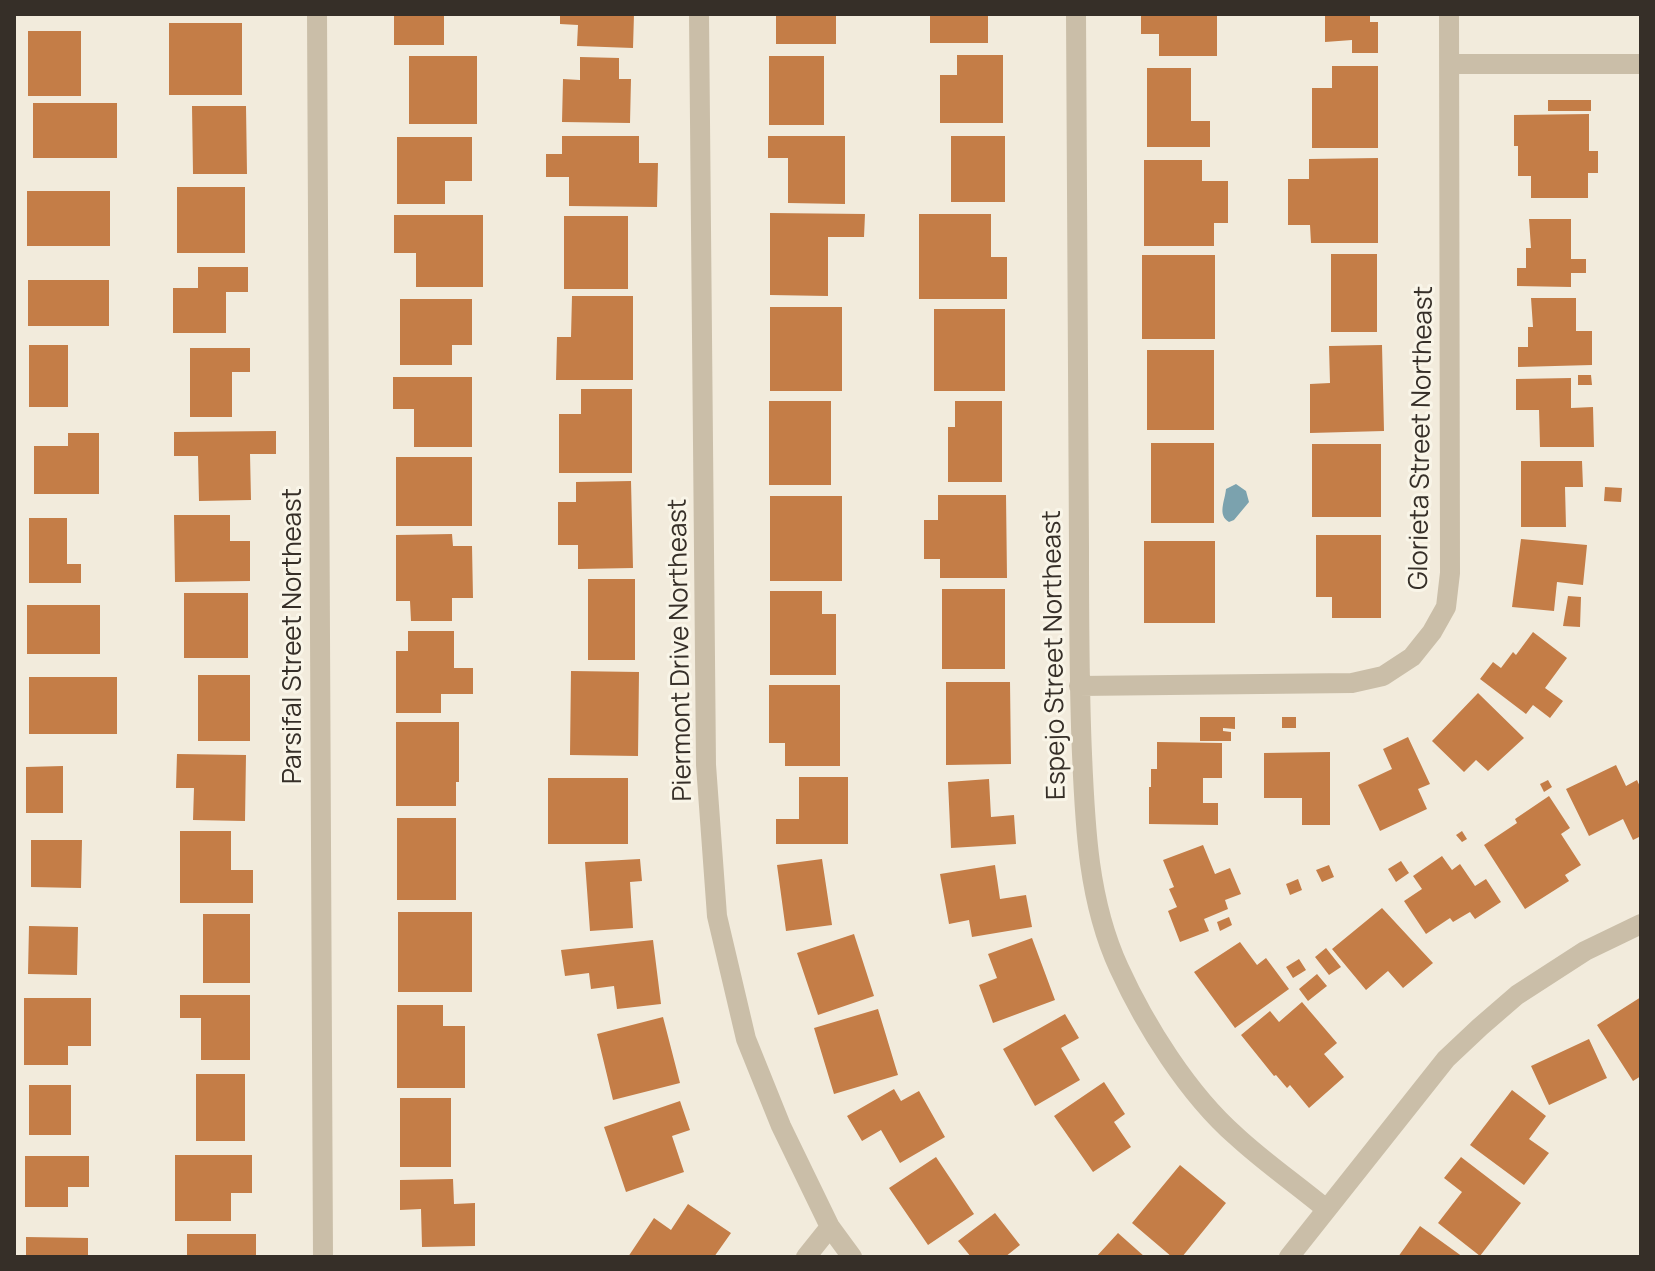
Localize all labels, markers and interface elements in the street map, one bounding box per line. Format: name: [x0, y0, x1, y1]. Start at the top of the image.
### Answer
street label: Glorieta Street Northeast: [1404, 286, 1440, 590]
street label: Parsifal Street Northeast: [278, 488, 310, 784]
street label: Piermont Drive Northeast: [663, 498, 699, 802]
street label: Espejo Street Northeast: [1037, 510, 1073, 800]

